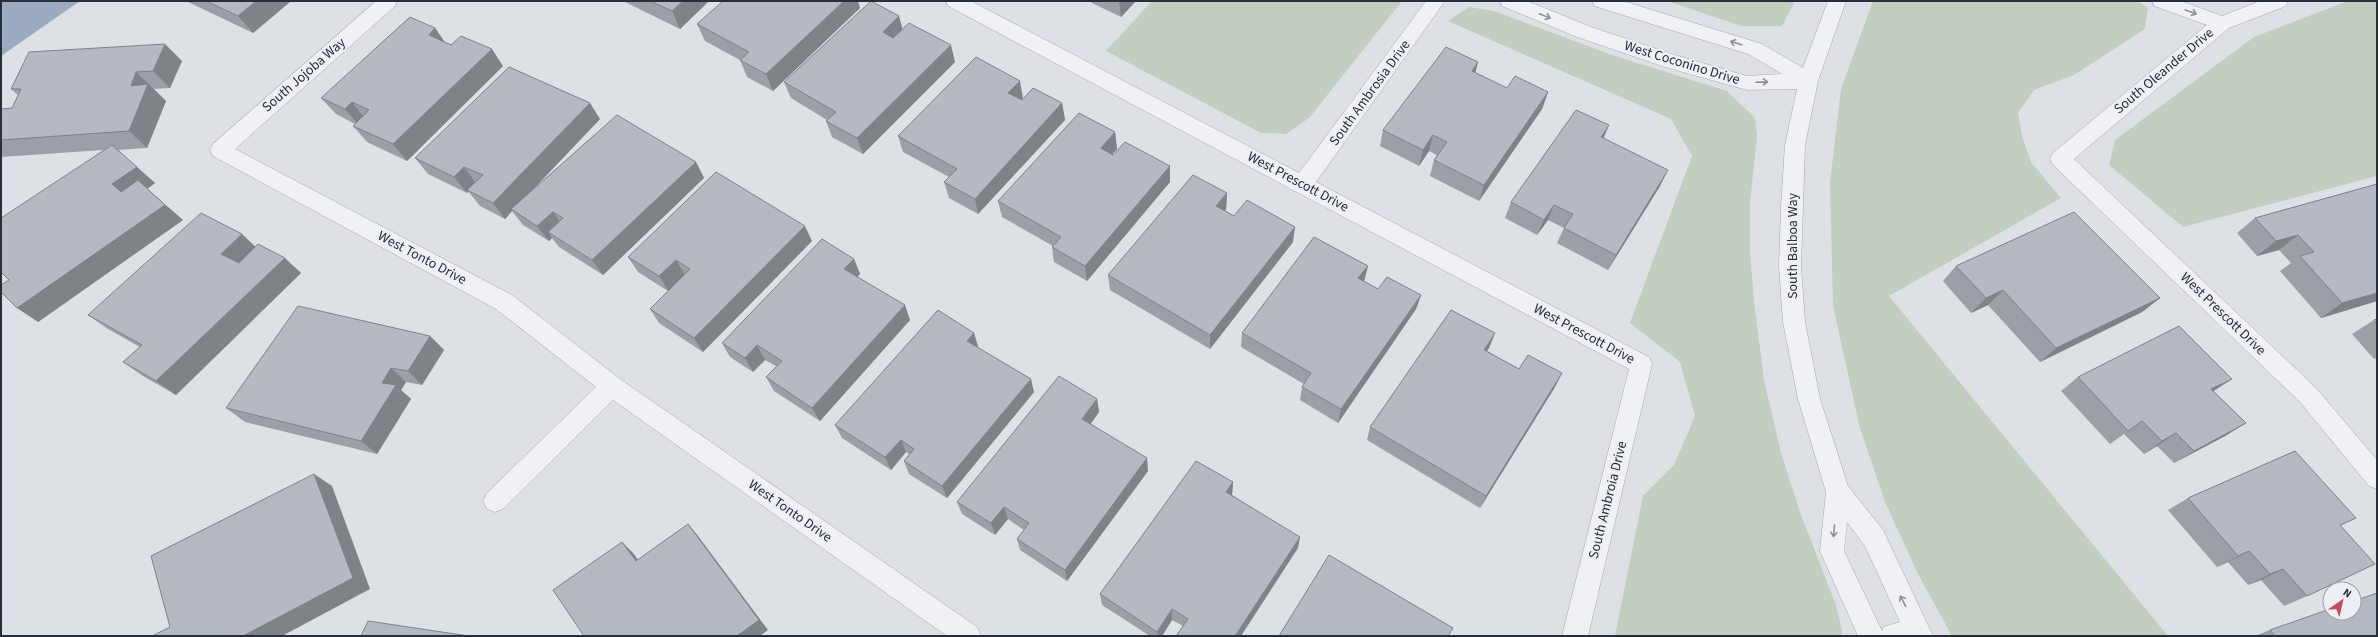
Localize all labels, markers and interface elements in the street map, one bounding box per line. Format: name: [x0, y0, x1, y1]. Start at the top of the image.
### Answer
one-way arrow: [2185, 9, 2197, 17]
one-way arrow: [1538, 12, 1550, 20]
street label: South Oleander Drive: [2110, 23, 2218, 119]
street label: South Jojoba Way: [258, 33, 351, 117]
street label: South Ambrosia Drive: [1325, 36, 1415, 150]
street label: West Coconino Drive: [1622, 36, 1742, 90]
one-way arrow: [1730, 39, 1743, 46]
one-way arrow: [1755, 78, 1768, 86]
street label: West Prescott Drive: [1244, 147, 1352, 217]
street label: South Balboa Way: [1783, 193, 1803, 299]
street label: West Tonto Drive: [374, 226, 470, 290]
street label: West Prescott Drive: [2176, 268, 2270, 360]
street label: West Prescott Drive: [1530, 299, 1638, 369]
street label: South Ambroia Drive: [1584, 439, 1632, 561]
street label: West Tonto Drive: [744, 475, 836, 547]
one-way arrow: [1831, 524, 1838, 537]
north arrow: [2322, 581, 2362, 621]
text: N: [2340, 585, 2355, 601]
one-way arrow: [1898, 595, 1906, 607]

